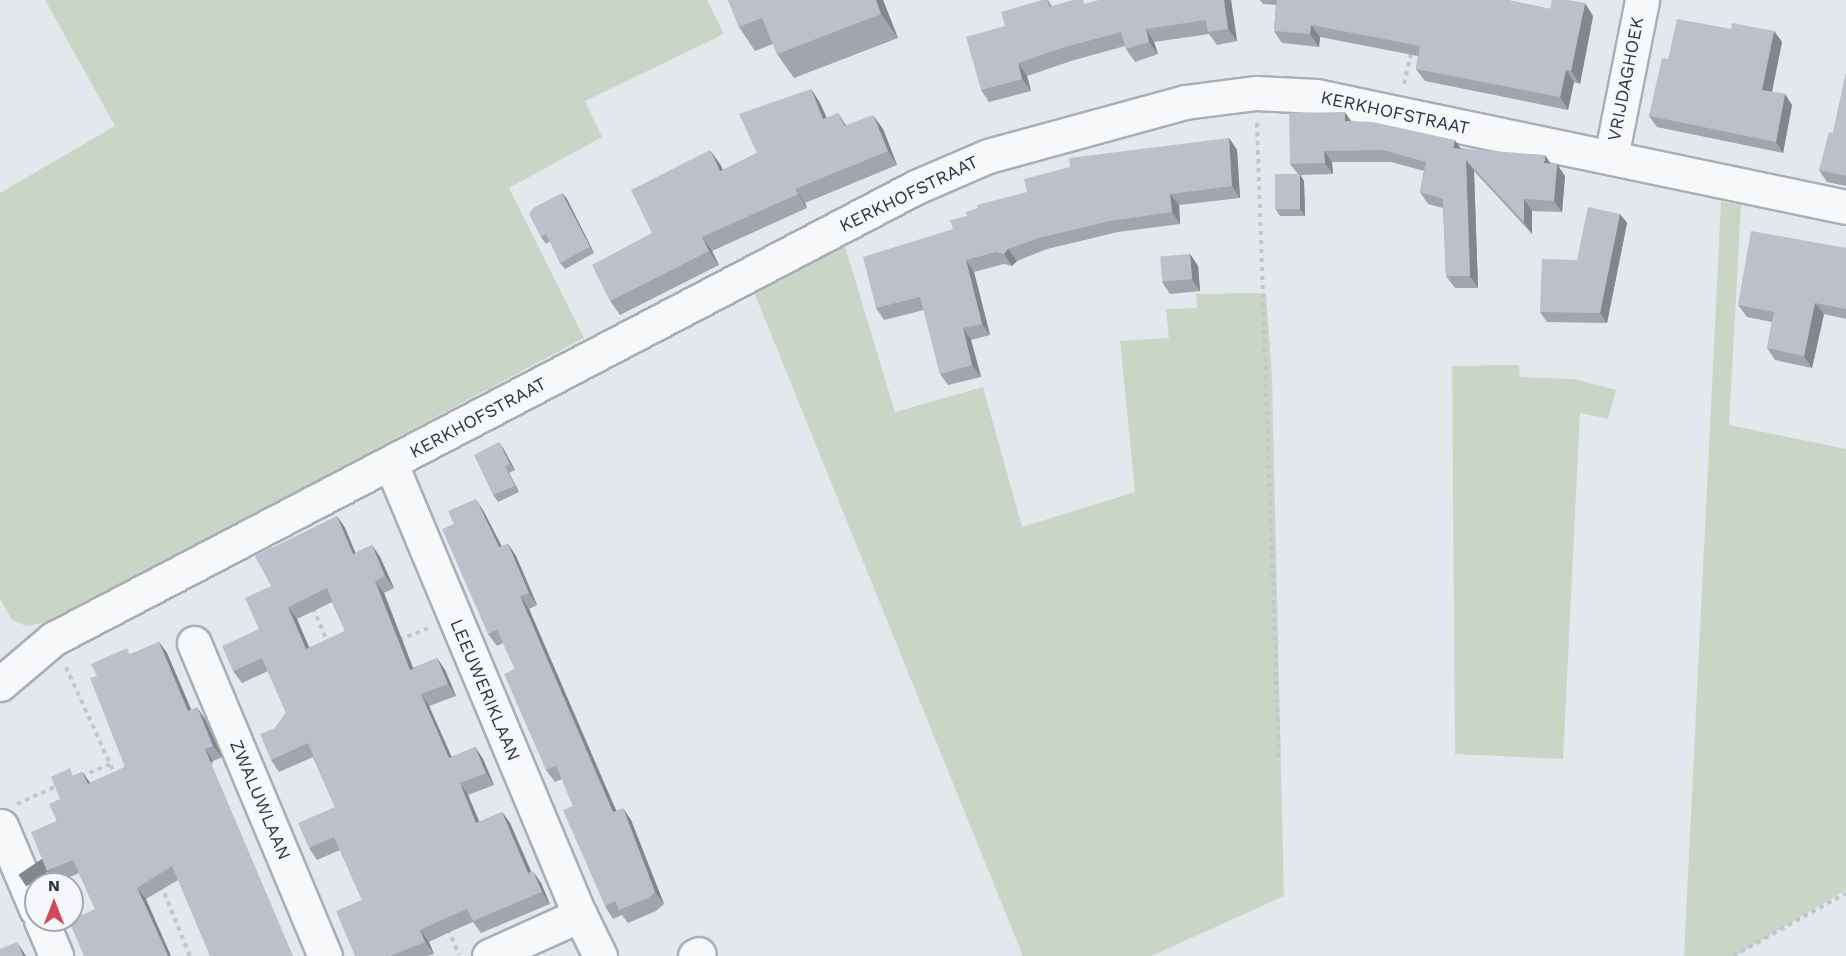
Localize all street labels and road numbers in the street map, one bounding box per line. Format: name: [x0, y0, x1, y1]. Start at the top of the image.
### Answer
street label: VRIJDAGHOEK: [1603, 15, 1649, 143]
street label: KERKHOFSTRAAT: [1319, 87, 1471, 139]
street label: KERKHOFSTRAAT: [836, 151, 982, 237]
street label: KERKHOFSTRAAT: [406, 373, 550, 463]
street label: LEEUWERIKLAAN: [445, 616, 525, 764]
street label: ZWALUWLAAN: [225, 737, 295, 863]

